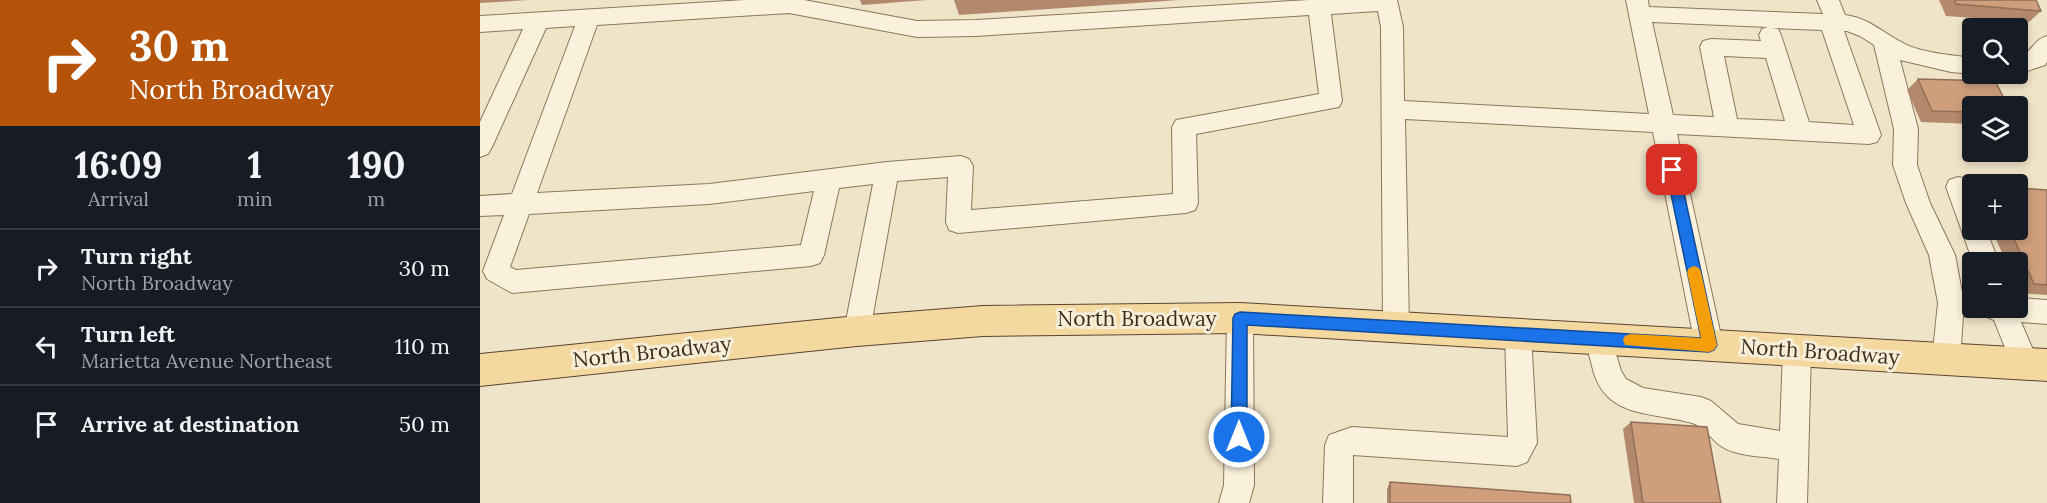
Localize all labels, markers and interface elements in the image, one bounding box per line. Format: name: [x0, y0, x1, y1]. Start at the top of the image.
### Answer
map controls: [1962, 18, 2028, 318]
button: search: [1962, 18, 2028, 84]
text: 30 m: [129, 19, 229, 73]
icon: right: [30, 24, 108, 102]
text: North Broadway: [129, 72, 334, 106]
button: layers: [1962, 96, 2028, 162]
text: 16:09: [75, 142, 162, 188]
text: 1: [248, 142, 262, 188]
text: 190: [347, 142, 405, 188]
pin: [1646, 144, 1697, 195]
icon: arrive: [1655, 153, 1688, 186]
button: +: [1962, 174, 2028, 240]
text: Arrival: [88, 186, 149, 211]
text: min: [237, 186, 273, 211]
text: m: [367, 186, 385, 211]
text: Turn right: [81, 242, 192, 270]
icon: right: [30, 252, 63, 285]
button: −: [1962, 252, 2028, 318]
text: 30 m: [399, 254, 450, 282]
text: North Broadway: [81, 270, 233, 295]
street label: North Broadway: [1057, 305, 1217, 332]
text: Turn left: [81, 320, 175, 348]
icon: left: [30, 330, 63, 363]
street label: North Broadway: [571, 330, 733, 373]
text: 110 m: [395, 332, 450, 360]
street label: North Broadway: [1740, 332, 1900, 371]
text: Marietta Avenue Northeast: [81, 348, 332, 373]
position arrow: [1207, 405, 1271, 469]
icon: arrive: [30, 408, 63, 441]
text: Arrive at destination: [81, 410, 299, 438]
text: 50 m: [399, 410, 450, 438]

